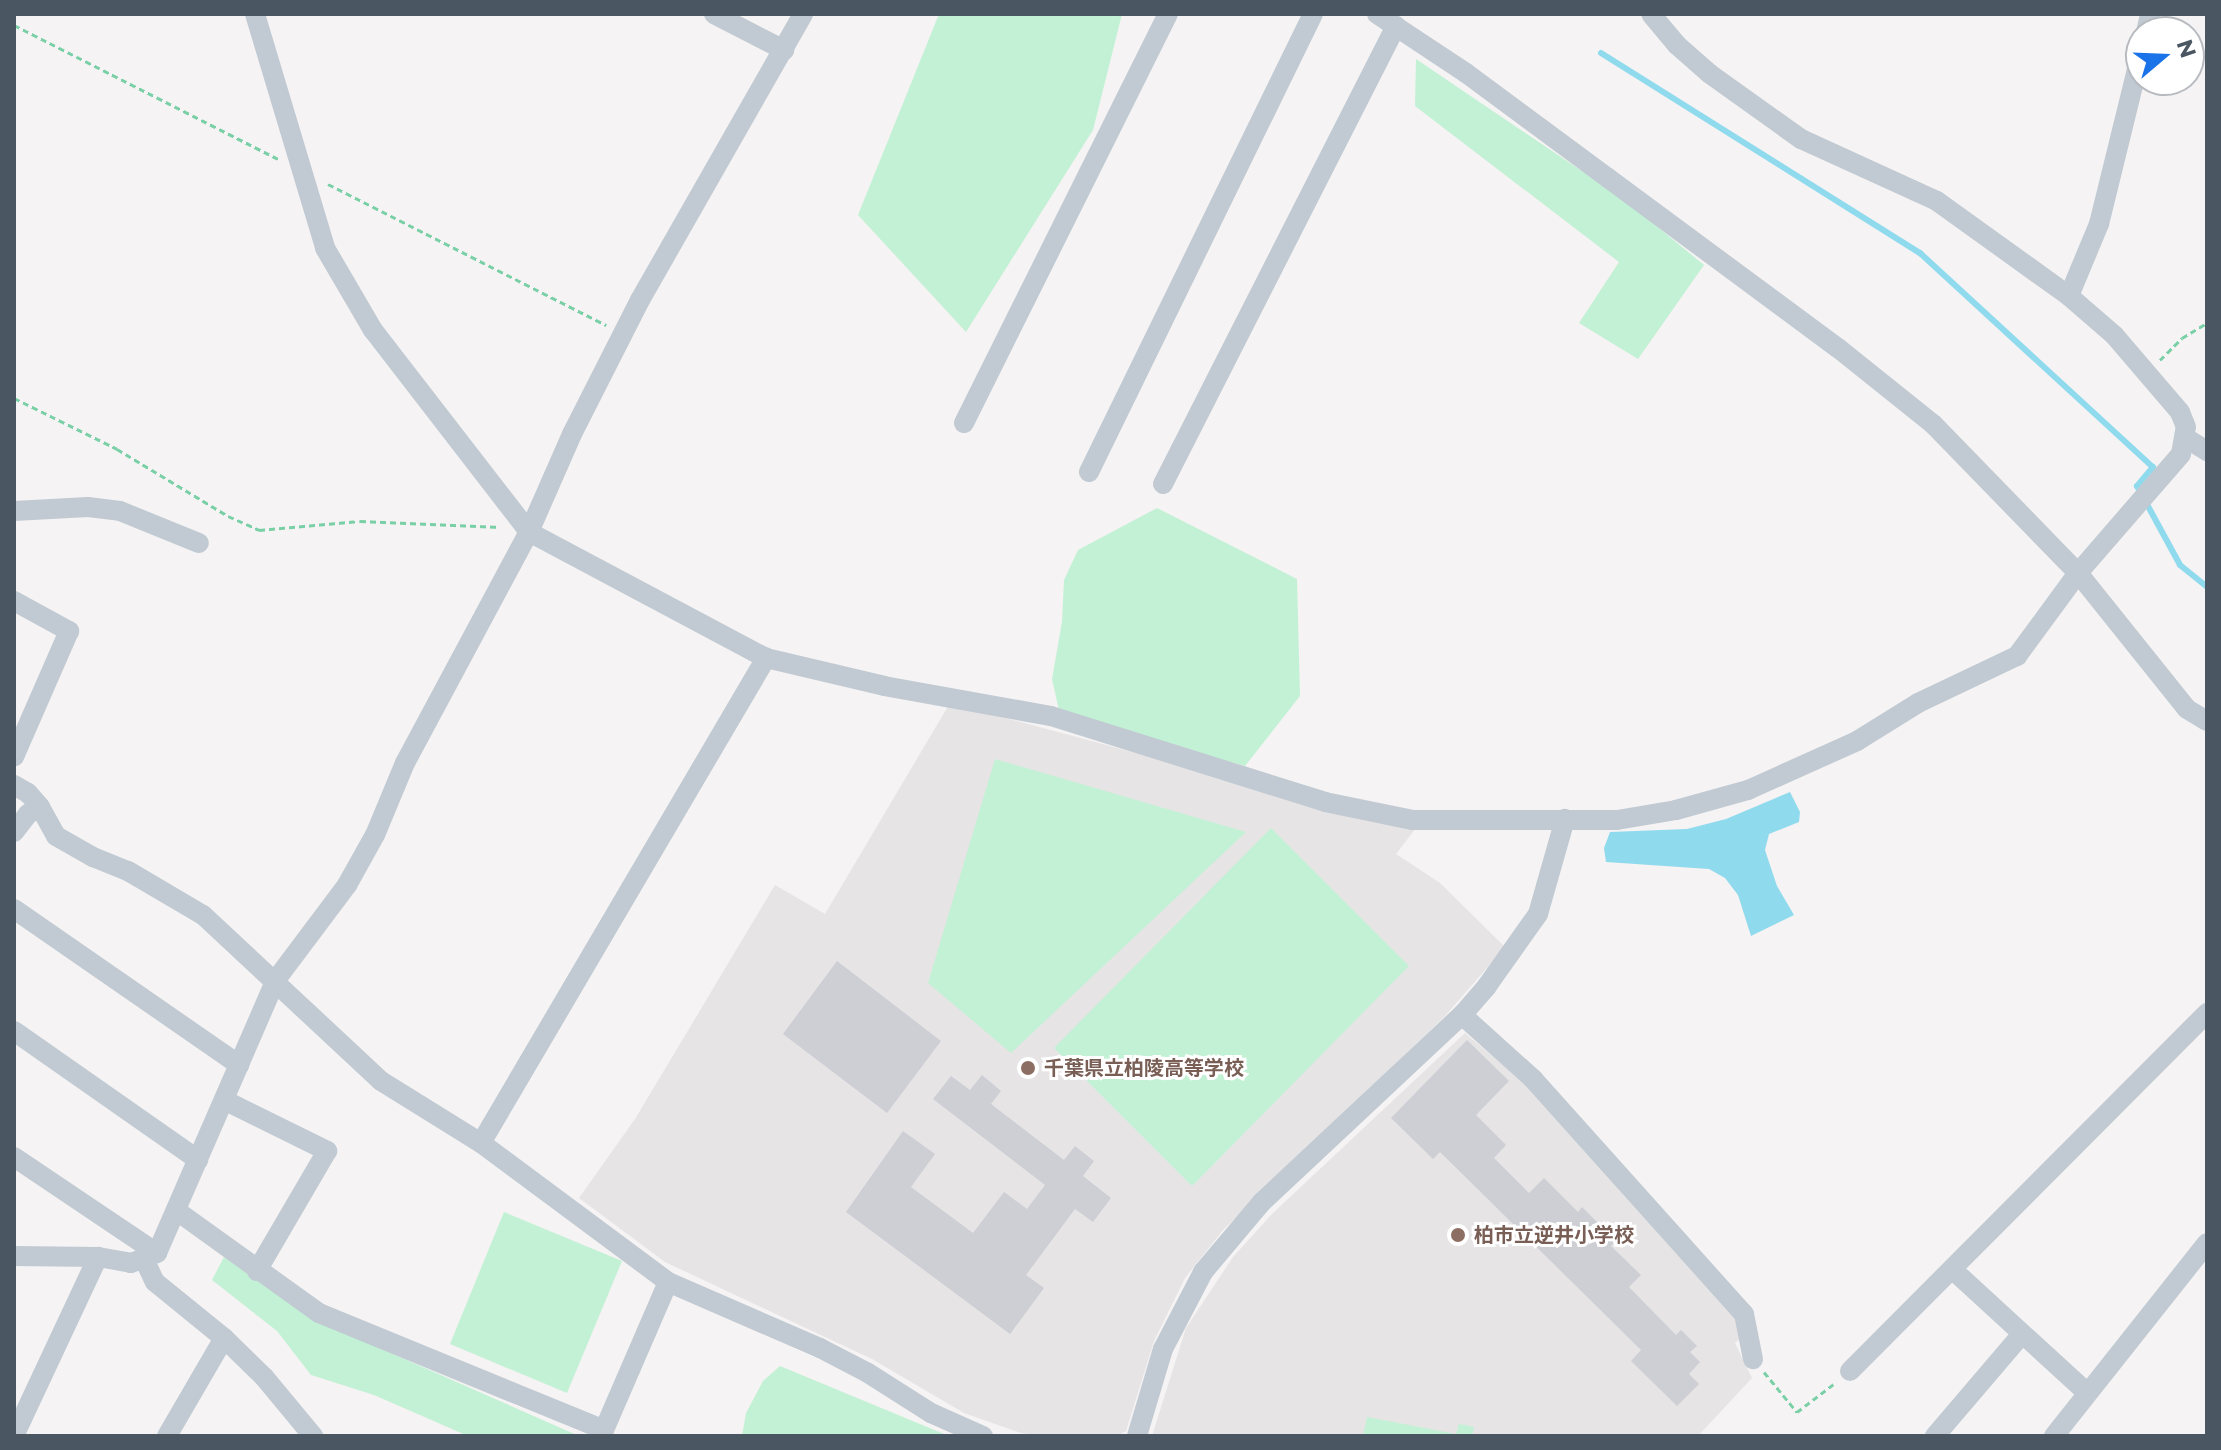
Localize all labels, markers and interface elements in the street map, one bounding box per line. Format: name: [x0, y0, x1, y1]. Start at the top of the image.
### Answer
north arrow: [2125, 16, 2205, 96]
text: N: [2171, 36, 2202, 61]
place label: 千葉県立柏陵高等学校: [1044, 1056, 1244, 1080]
marker: 千葉県立柏陵高等学校: [1019, 1059, 1037, 1077]
place label: 柏市立逆井小学校: [1474, 1223, 1634, 1247]
marker: 柏市立逆井小学校: [1449, 1226, 1467, 1244]

